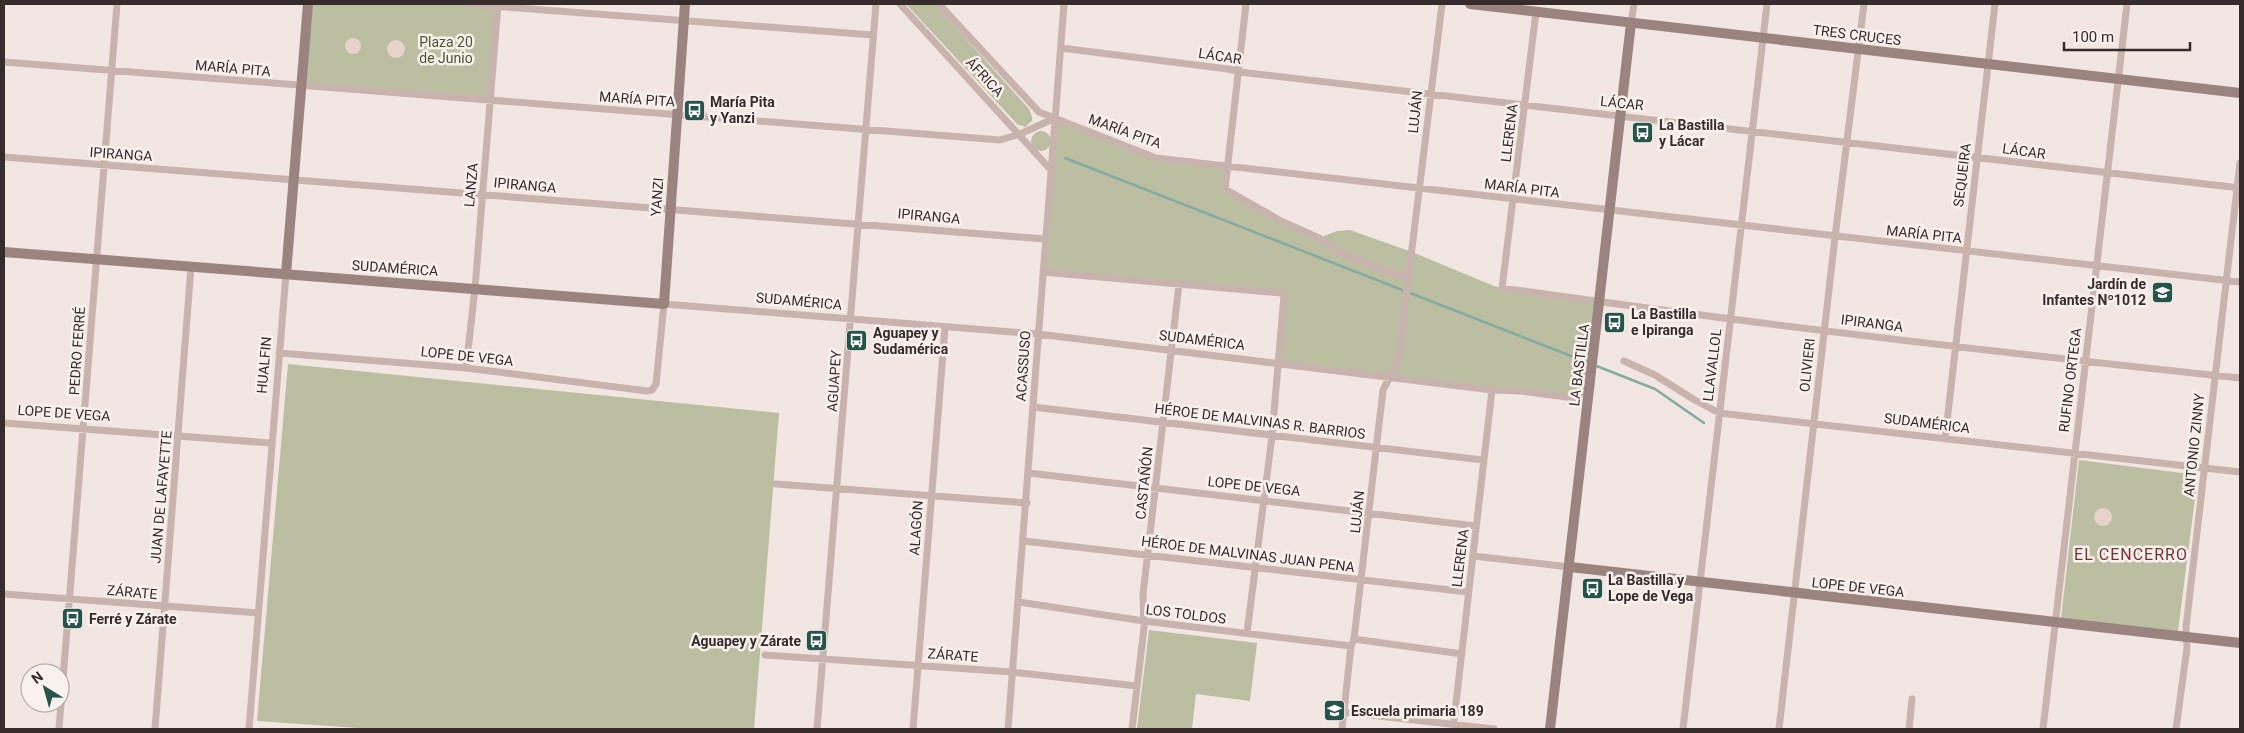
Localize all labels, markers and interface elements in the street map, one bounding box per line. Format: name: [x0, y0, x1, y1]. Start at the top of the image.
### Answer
scale bar: [2064, 20, 2190, 52]
street label: TRES CRUCES: [1812, 22, 1902, 48]
text: 100 m: [2072, 28, 2114, 46]
park label: Plaza 20 de Junio: [419, 34, 473, 66]
street label: LÁCAR: [1197, 44, 1243, 67]
street label: ÁFRICA: [963, 53, 1008, 100]
street label: MARÍA PITA: [194, 56, 272, 79]
street label: MARÍA PITA: [599, 87, 676, 110]
street label: LUJÁN: [1404, 90, 1425, 134]
street label: LÁCAR: [1599, 92, 1645, 113]
place label: María Pita y Yanzi: [710, 94, 775, 126]
bus stop icon: María Pita y Yanzi: [682, 98, 706, 122]
street label: LLERENA: [1497, 103, 1521, 163]
street label: MARÍA PITA: [1087, 110, 1164, 152]
place label: La Bastilla y Lácar: [1659, 117, 1725, 149]
bus stop icon: La Bastilla y Lácar: [1631, 121, 1655, 145]
street label: LÁCAR: [2001, 139, 2047, 162]
street label: SEQUEIRA: [1950, 142, 1974, 208]
street label: IPIRANGA: [89, 144, 153, 164]
street label: LANZA: [461, 162, 481, 208]
street label: IPIRANGA: [493, 174, 557, 196]
street label: MARÍA PITA: [1483, 174, 1561, 201]
street label: YANZI: [648, 177, 666, 217]
street label: IPIRANGA: [897, 205, 961, 227]
street label: MARÍA PITA: [1885, 221, 1963, 246]
street label: SUDAMÉRICA: [351, 256, 439, 279]
place label: Jardín de Infantes Nº1012: [2042, 276, 2146, 308]
school or university icon: Jardín de Infantes Nº1012: [2150, 280, 2174, 304]
street label: SUDAMÉRICA: [755, 288, 843, 313]
street label: PEDRO FERRÉ: [65, 306, 88, 396]
place label: La Bastilla e Ipiranga: [1631, 306, 1697, 338]
bus stop icon: La Bastilla e Ipiranga: [1603, 310, 1627, 334]
street label: IPIRANGA: [1840, 311, 1904, 335]
street label: LA BASTILLA: [1566, 323, 1592, 407]
place label: Aguapey y Sudamérica: [873, 325, 949, 357]
street label: SUDAMÉRICA: [1158, 326, 1246, 353]
street label: LLAVALLOL: [1700, 327, 1724, 402]
street label: RUFINO ORTEGA: [2056, 327, 2084, 433]
bus stop icon: Aguapey y Sudamérica: [845, 329, 869, 353]
street label: ACASSUSO: [1013, 330, 1033, 402]
street label: HUALFIN: [254, 336, 274, 394]
street label: OLIVIERI: [1796, 337, 1818, 393]
street label: LOPE DE VEGA: [420, 343, 514, 369]
street label: AGUAPEY: [824, 349, 844, 412]
street label: ANTONIO ZINNY: [2181, 392, 2207, 498]
street label: HÉROE DE MALVINAS R. BARRIOS: [1154, 399, 1367, 442]
street label: LOPE DE VEGA: [17, 402, 111, 424]
street label: SUDAMÉRICA: [1883, 409, 1971, 436]
street label: JUAN DE LAFAYETTE: [147, 430, 175, 564]
street label: CASTAÑÓN: [1131, 446, 1156, 520]
street label: LOPE DE VEGA: [1207, 473, 1301, 499]
street label: LUJÁN: [1346, 490, 1367, 534]
street label: ALAGÓN: [905, 500, 926, 556]
street label: LLERENA: [1448, 528, 1472, 588]
street label: HÉROE DE MALVINAS JUAN PENA: [1140, 532, 1356, 575]
district label: EL CENCERRO: [2074, 545, 2188, 564]
place label: La Bastilla y Lope de Vega: [1608, 572, 1694, 604]
street label: LOPE DE VEGA: [1811, 574, 1905, 600]
bus stop icon: La Bastilla y Lope de Vega: [1580, 576, 1604, 600]
street label: ZÁRATE: [106, 581, 158, 602]
street label: LOS TOLDOS: [1145, 601, 1227, 627]
bus stop icon: Ferré y Zárate: [61, 607, 85, 631]
place label: Ferré y Zárate: [89, 611, 177, 627]
bus stop icon: Aguapey y Zárate: [805, 629, 829, 653]
place label: Aguapey y Zárate: [691, 633, 801, 649]
street label: ZÁRATE: [927, 644, 979, 665]
north arrow: [20, 663, 70, 713]
text: N: [28, 668, 46, 687]
school or university icon: Escuela primaria 189: [1323, 699, 1347, 723]
place label: Escuela primaria 189: [1351, 703, 1484, 719]

